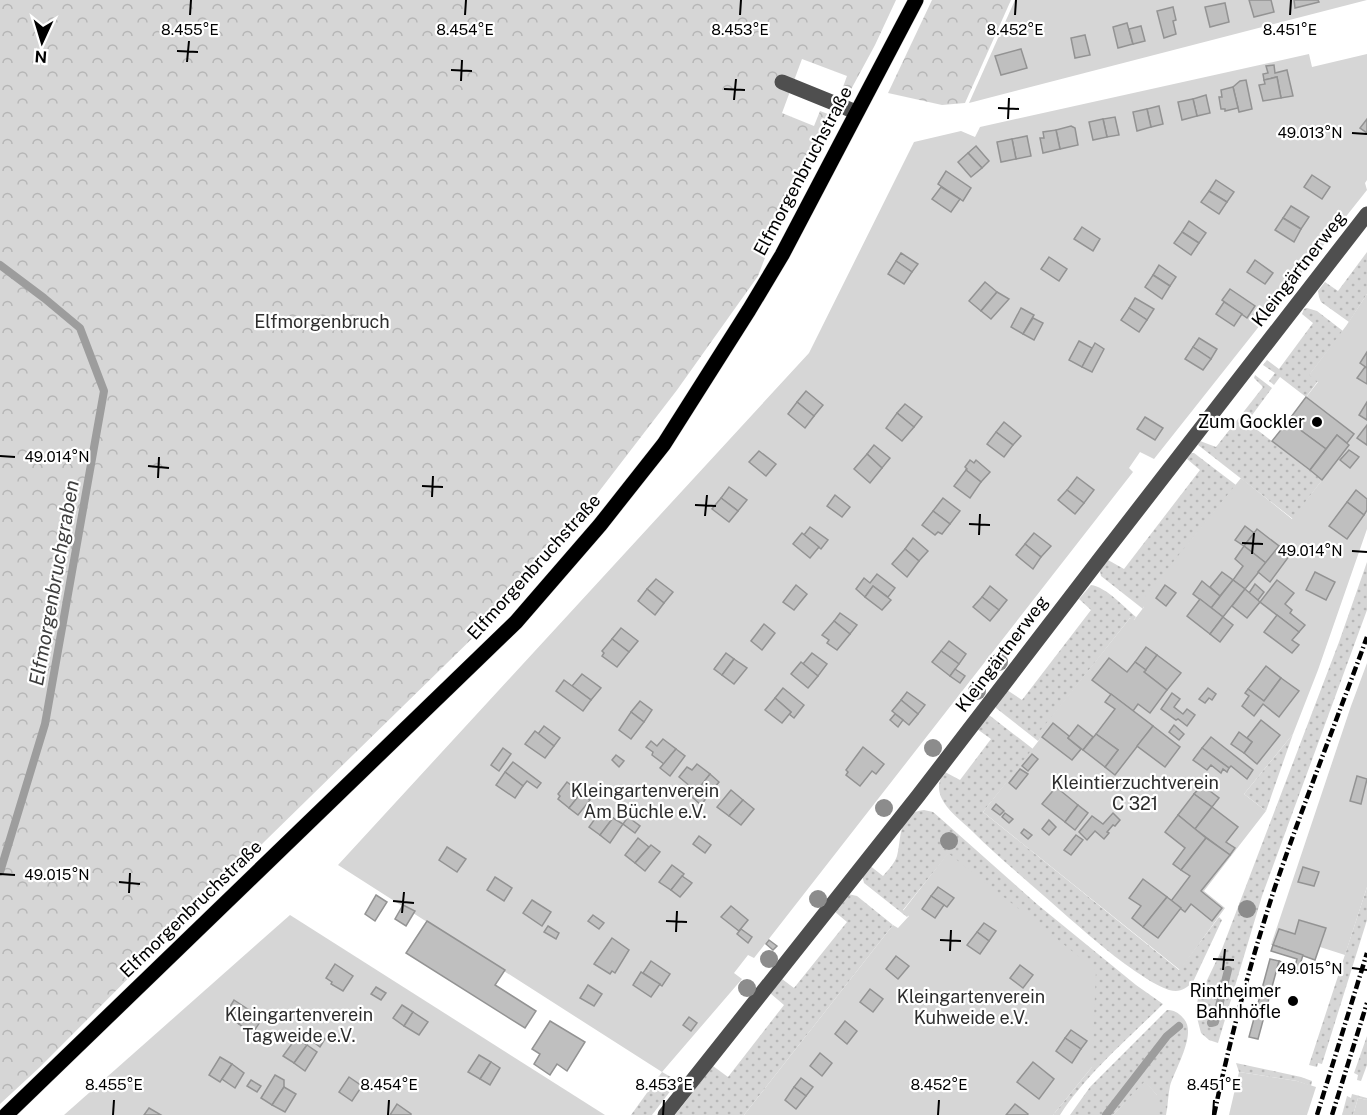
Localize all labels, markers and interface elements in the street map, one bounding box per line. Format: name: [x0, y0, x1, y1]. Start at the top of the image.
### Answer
north arrow: [12, 12, 72, 72]
text: 8.455°E: [161, 21, 219, 38]
text: 8.454°E: [436, 21, 494, 38]
text: 8.453°E: [711, 21, 769, 38]
text: 8.452°E: [986, 21, 1044, 38]
text: 8.451°E: [1263, 21, 1317, 38]
text: N: [34, 47, 48, 66]
street label: Elfmorgenbruchstraße: [749, 83, 856, 259]
text: 49.013°N: [1277, 124, 1343, 141]
street label: Kleingärtnerweg: [1247, 207, 1350, 330]
park label: Elfmorgenbruch: [254, 311, 390, 332]
place label: Zum Gockler: [1198, 411, 1305, 432]
marker: Zum Gockler: [1310, 415, 1324, 429]
text: 49.014°N: [24, 448, 90, 465]
water label: Elfmorgenbruchgraben: [24, 478, 84, 688]
street label: Elfmorgenbruchstraße: [463, 490, 605, 644]
text: 49.014°N: [1277, 542, 1343, 559]
street label: Kleingärtnerweg: [951, 591, 1052, 716]
park label: Kleintierzuchtverein C 321: [1051, 772, 1219, 814]
park label: Kleingartenverein Am Büchle e.V.: [571, 780, 719, 822]
street label: Elfmorgenbruchstraße: [116, 836, 266, 982]
text: 49.015°N: [24, 866, 90, 883]
text: 49.015°N: [1277, 960, 1343, 977]
place label: Rintheimer Bahnhöfle: [1189, 980, 1281, 1022]
park label: Kleingartenverein Kuhweide e.V.: [897, 986, 1045, 1028]
marker: Rintheimer Bahnhöfle: [1286, 994, 1300, 1008]
park label: Kleingartenverein Tagweide e.V.: [225, 1004, 373, 1046]
text: 8.455°E: [85, 1076, 143, 1093]
text: 8.454°E: [360, 1076, 418, 1093]
text: 8.453°E: [635, 1076, 693, 1093]
text: 8.452°E: [910, 1076, 968, 1093]
text: 8.451°E: [1187, 1076, 1241, 1093]

